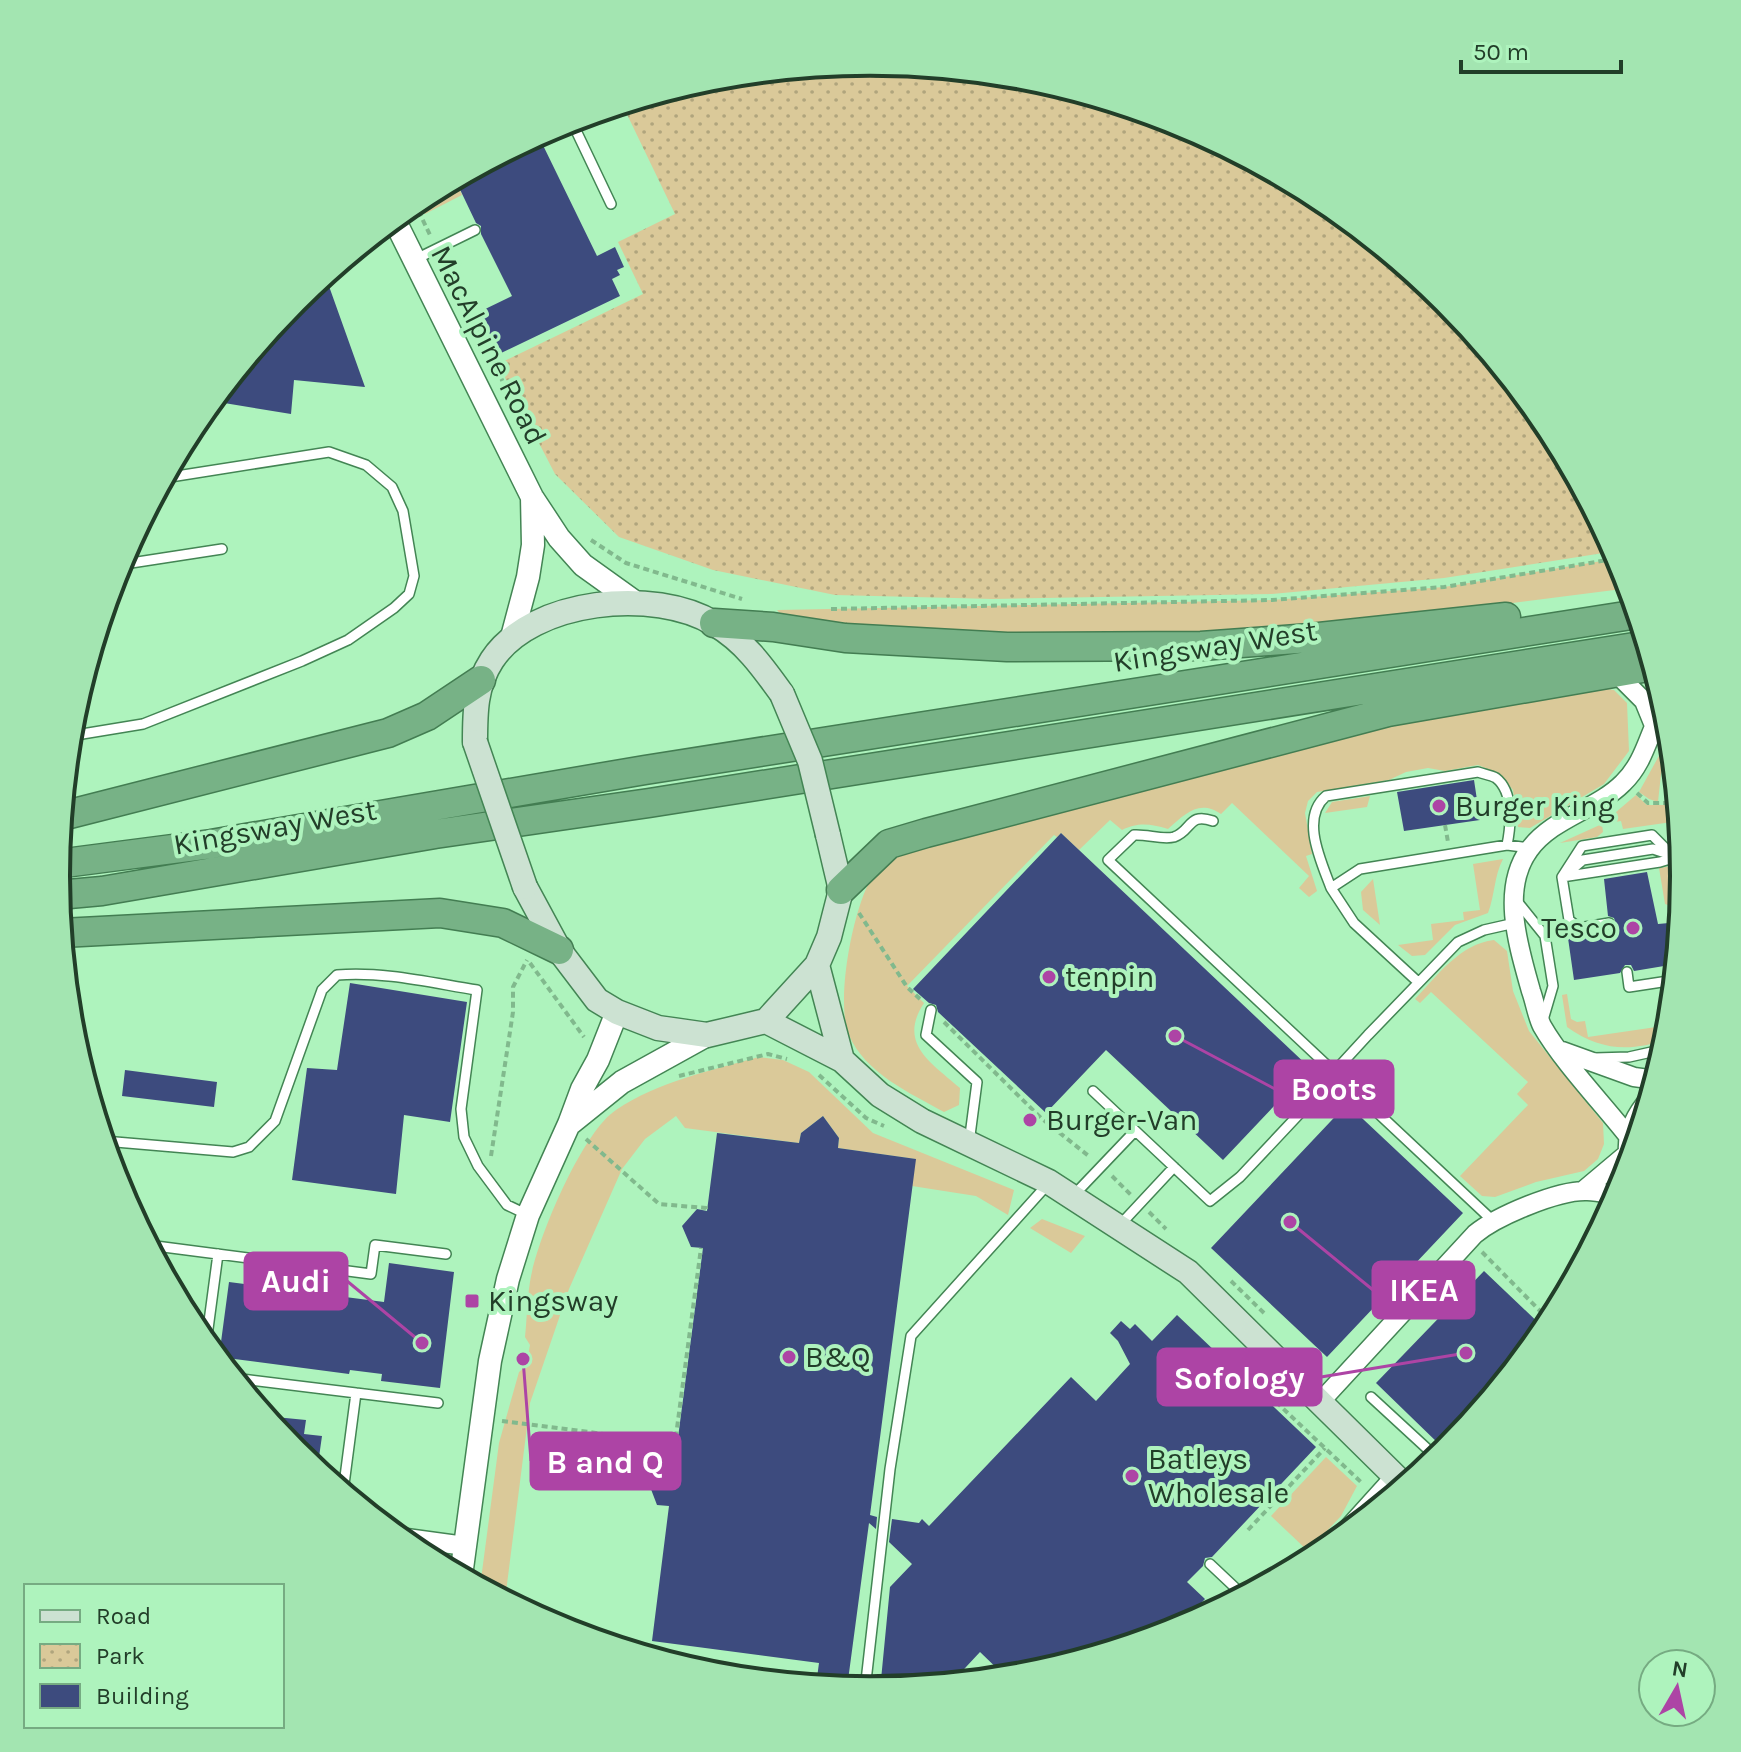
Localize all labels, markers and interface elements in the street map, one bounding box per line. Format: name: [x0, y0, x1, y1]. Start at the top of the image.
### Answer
scale bar: [1461, 24, 1621, 74]
text: 50 m: [1473, 38, 1529, 66]
street label: MacAlpine Road: [423, 239, 555, 451]
street label: Kingsway West: [1111, 612, 1319, 680]
place label: Burger King: [1455, 788, 1615, 824]
street label: Kingsway West: [171, 791, 379, 863]
marker: Burger King: [1430, 797, 1448, 815]
place label: Tesco: [1541, 910, 1617, 946]
marker: Tesco: [1624, 919, 1642, 937]
place label: tenpin: [1065, 959, 1154, 995]
marker: tenpin: [1040, 968, 1058, 986]
callout: Boots: [1275, 1061, 1393, 1117]
text: Boots: [1291, 1071, 1377, 1108]
place label: Burger-Van: [1046, 1102, 1197, 1138]
marker: Burger-Van: [1021, 1111, 1039, 1129]
callout: Audi: [245, 1253, 347, 1309]
callout: IKEA: [1373, 1262, 1474, 1318]
text: Audi: [261, 1263, 331, 1300]
text: IKEA: [1389, 1272, 1459, 1309]
place label: Kingsway: [488, 1283, 618, 1319]
marker: Kingsway: [463, 1292, 481, 1310]
place label: B&Q: [805, 1339, 871, 1375]
marker: B&Q: [780, 1348, 798, 1366]
callout: Sofology: [1158, 1349, 1321, 1405]
text: Sofology: [1173, 1360, 1305, 1397]
callout: B and Q: [531, 1433, 680, 1489]
place label: Batleys Wholesale: [1148, 1441, 1289, 1511]
text: B and Q: [546, 1444, 664, 1481]
marker: Batleys Wholesale: [1123, 1467, 1141, 1485]
legend: [24, 1584, 284, 1728]
text: Road: [96, 1602, 151, 1630]
text: Park: [96, 1642, 145, 1670]
north arrow: [1637, 1648, 1717, 1728]
text: N: [1670, 1655, 1690, 1683]
text: Building: [96, 1682, 189, 1710]

